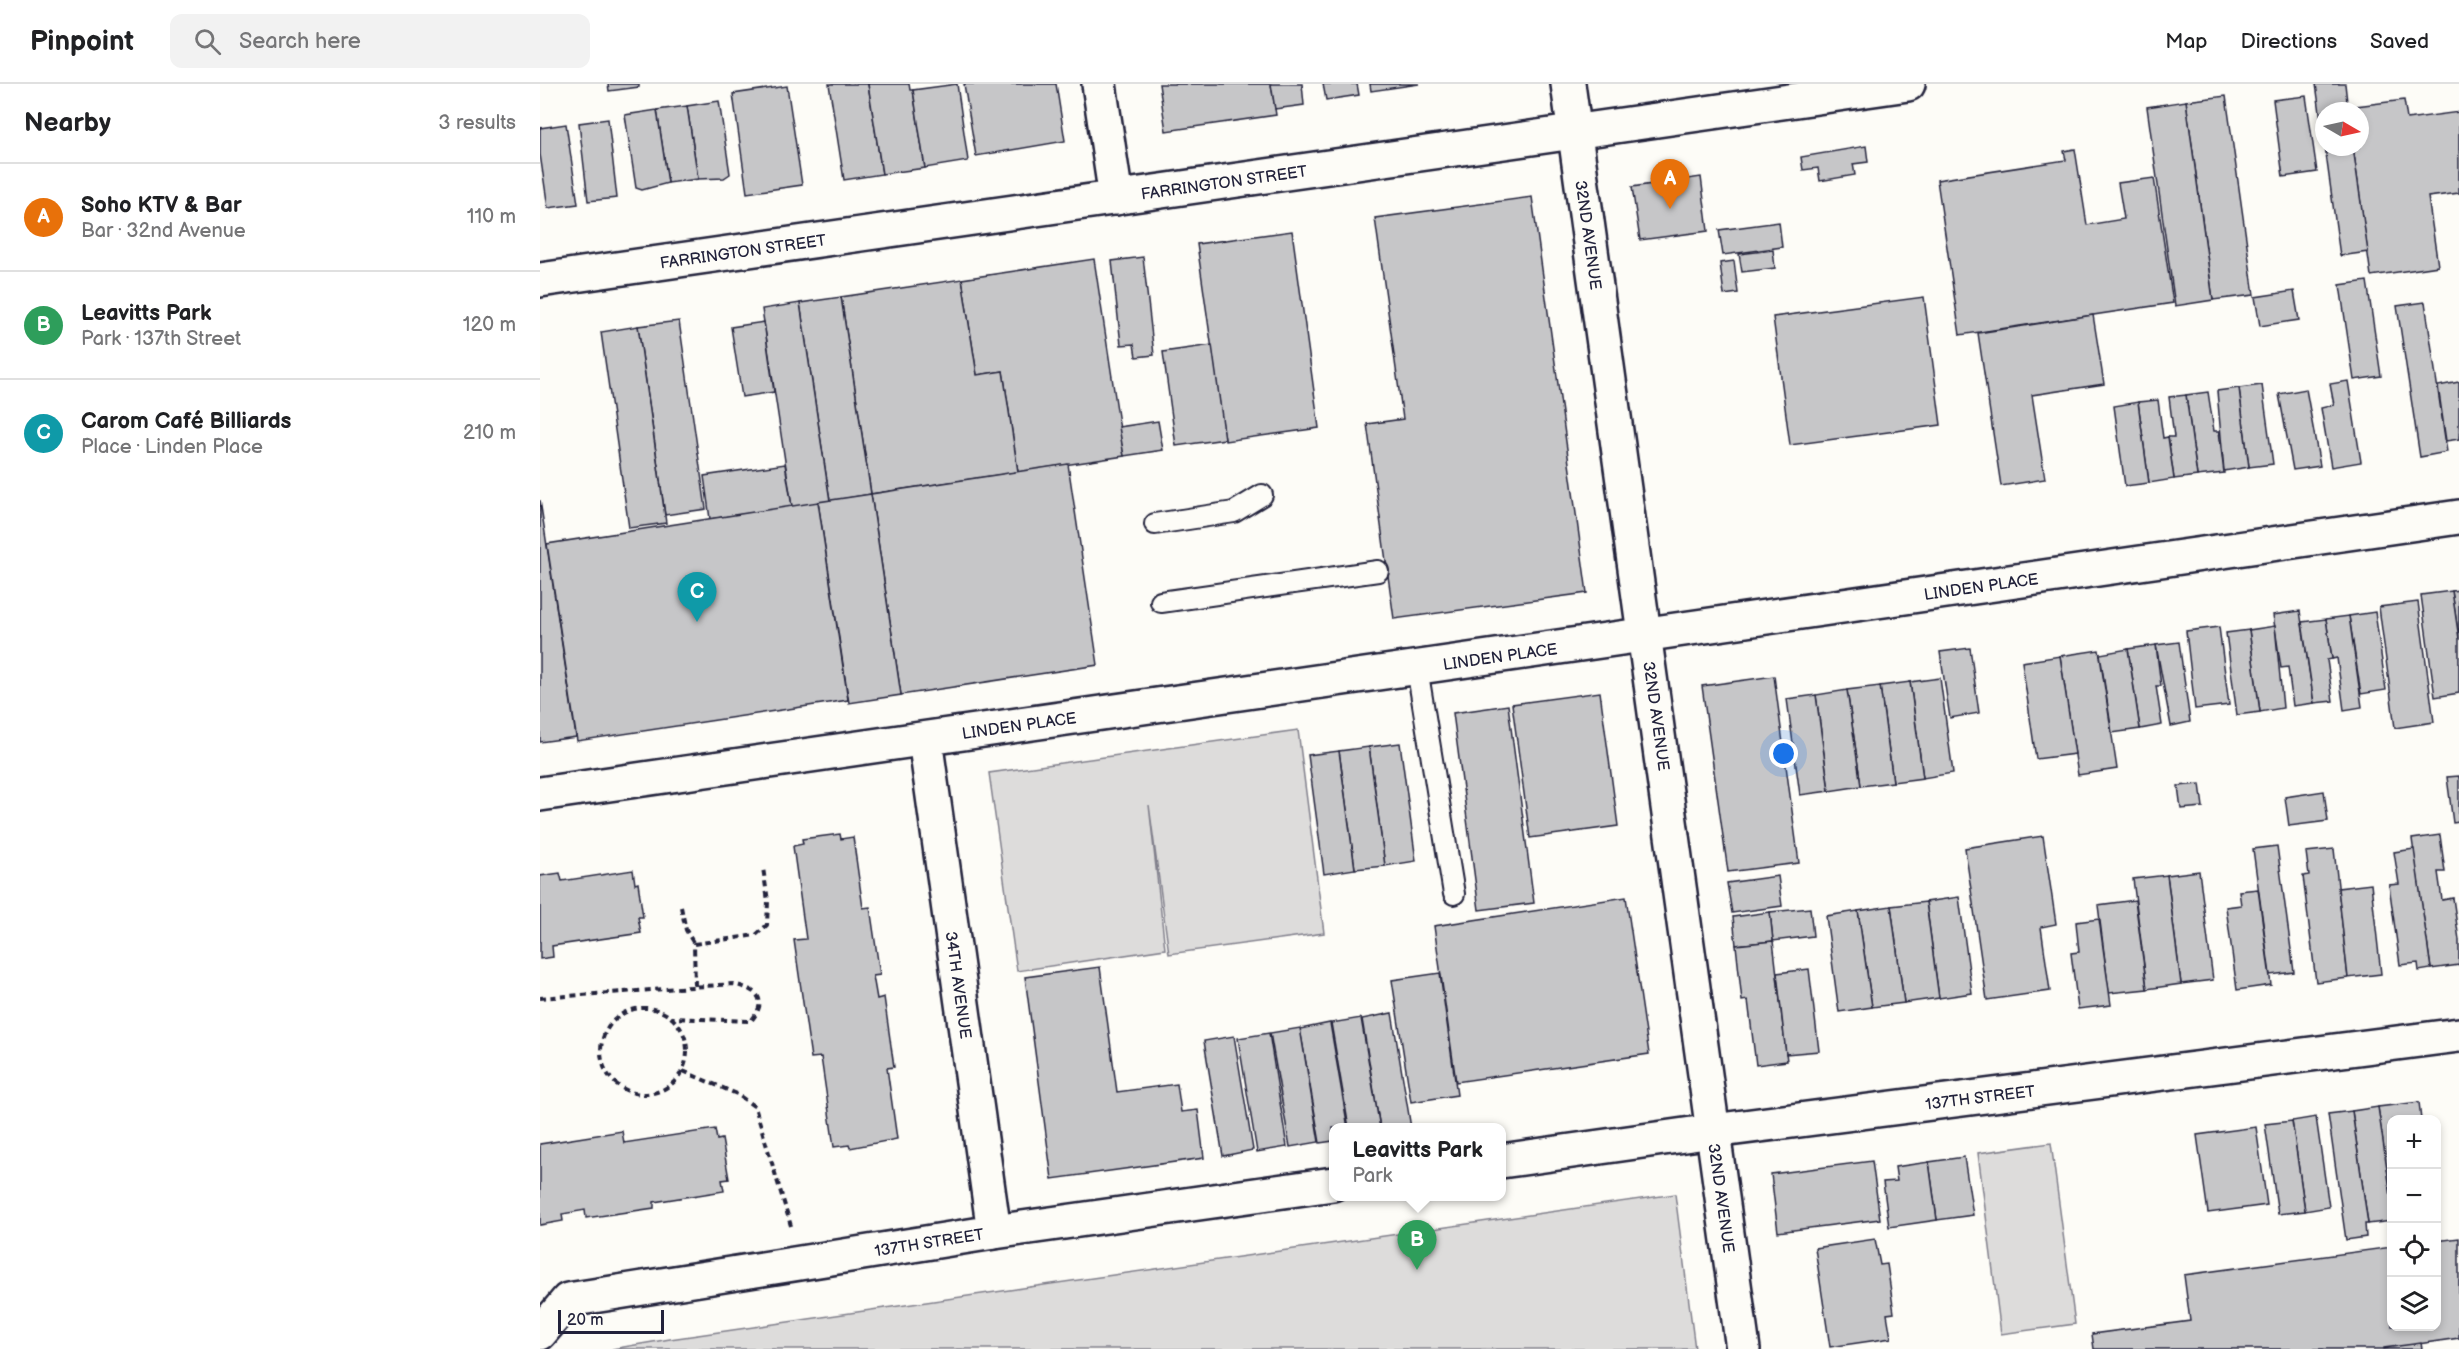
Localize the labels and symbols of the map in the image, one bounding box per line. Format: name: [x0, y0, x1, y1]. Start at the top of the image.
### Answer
north arrow: [2315, 102, 2369, 156]
pin: A: [1650, 160, 1690, 209]
street label: FARRINGTON STREET: [1140, 162, 1309, 205]
street label: 32ND AVENUE: [1570, 179, 1605, 291]
street label: FARRINGTON STREET: [659, 231, 828, 274]
street label: LINDEN PLACE: [1923, 570, 2040, 605]
pin: C: [678, 572, 716, 622]
street label: LINDEN PLACE: [1442, 640, 1559, 675]
street label: 32ND AVENUE: [1638, 660, 1673, 772]
street label: LINDEN PLACE: [961, 709, 1078, 744]
your location: [1769, 739, 1798, 768]
street label: 34TH AVENUE: [941, 930, 974, 1040]
street label: 137TH STREET: [1924, 1082, 2036, 1115]
street label: 32ND AVENUE: [1703, 1142, 1738, 1254]
pin: B: [1398, 1220, 1436, 1270]
street label: 137TH STREET: [873, 1225, 986, 1261]
scale bar: [558, 1307, 664, 1334]

